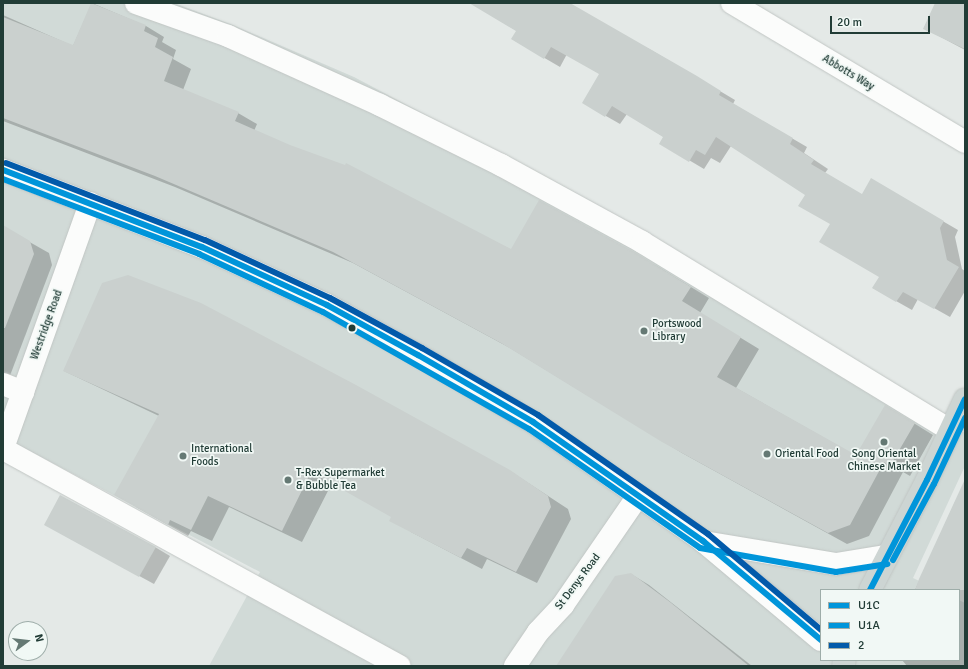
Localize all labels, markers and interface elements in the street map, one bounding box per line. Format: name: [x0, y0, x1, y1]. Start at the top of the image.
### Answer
scale bar: [832, 8, 932, 34]
text: 20 m: [837, 15, 862, 30]
street label: Abbotts Way: [820, 52, 876, 94]
street label: Westridge Road: [28, 288, 66, 362]
place label: Portswood Library: [652, 318, 702, 344]
unlabelled marker: [347, 323, 357, 333]
marker: Portswood Library: [639, 326, 649, 336]
marker: Song Oriental Chinese Market: [879, 437, 889, 447]
place label: International Foods: [191, 443, 252, 469]
place label: Oriental Food: [775, 447, 839, 461]
place label: Song Oriental Chinese Market: [847, 448, 921, 474]
marker: Oriental Food: [762, 449, 772, 459]
marker: International Foods: [178, 451, 188, 461]
place label: T-Rex Supermarket & Bubble Tea: [296, 467, 385, 493]
marker: T-Rex Supermarket & Bubble Tea: [283, 475, 293, 485]
street label: St Denys Road: [553, 551, 603, 613]
legend: [820, 589, 960, 661]
text: U1C: [858, 598, 880, 613]
text: U1A: [858, 618, 880, 633]
north arrow: [8, 621, 48, 661]
text: N: [32, 633, 46, 643]
text: 2: [858, 638, 864, 653]

